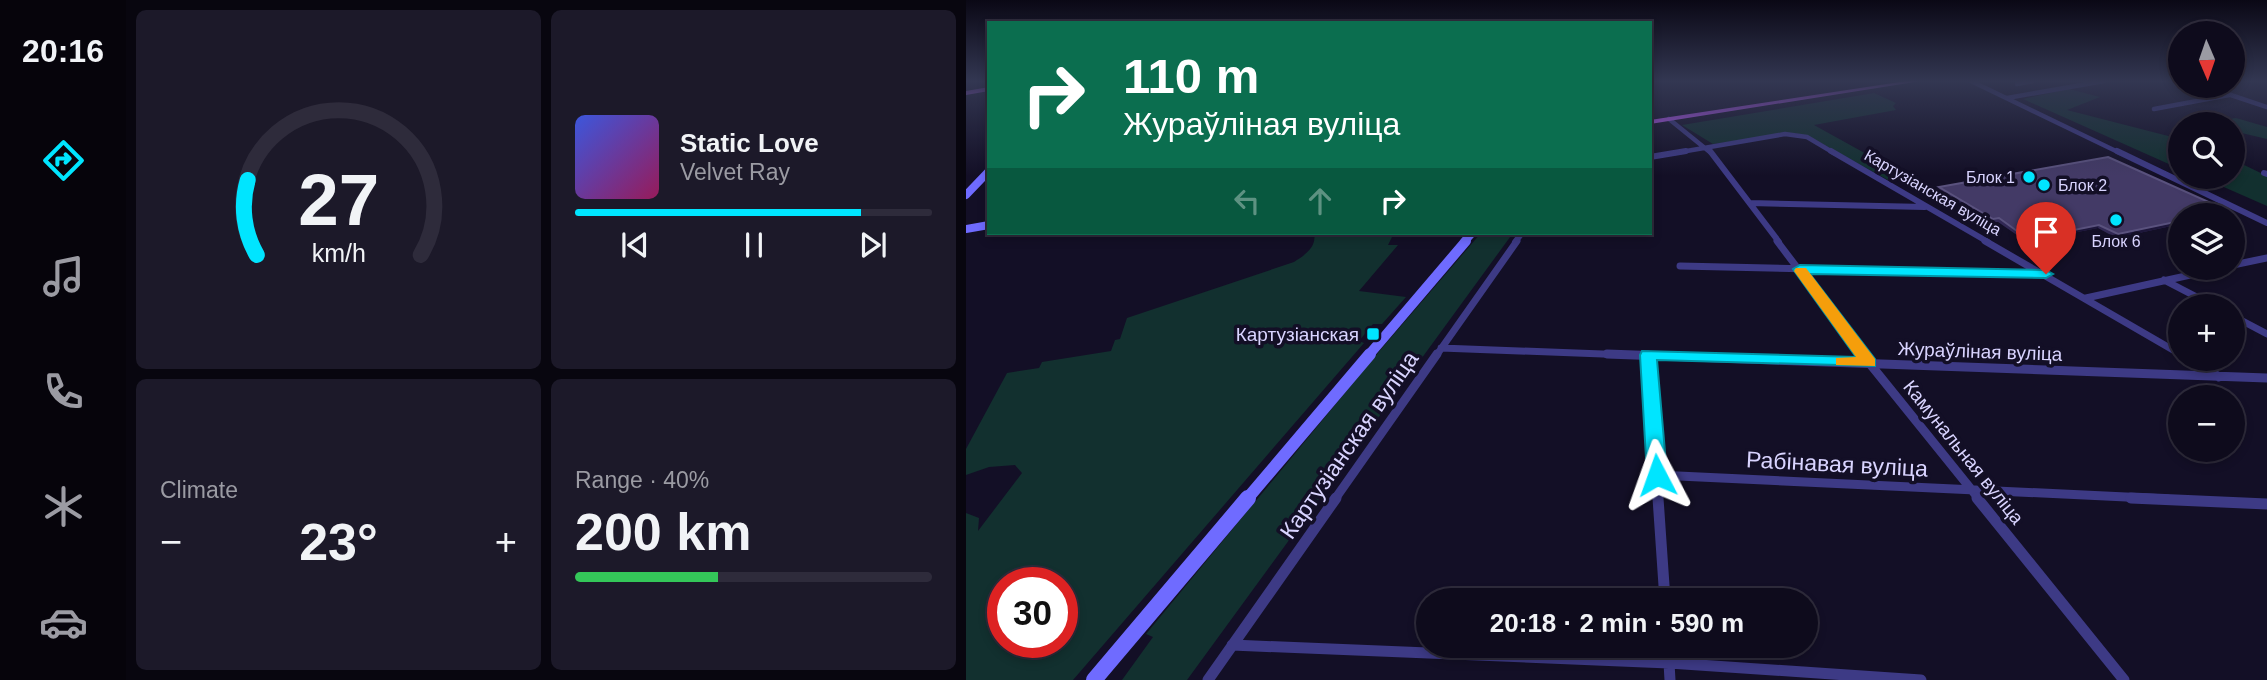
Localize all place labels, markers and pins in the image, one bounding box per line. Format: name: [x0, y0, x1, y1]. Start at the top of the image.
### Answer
place label: Блок 1: [1966, 169, 2015, 186]
marker: Блок 1: [2021, 169, 2037, 185]
marker: Блок 2: [2036, 177, 2052, 193]
place label: Блок 2: [2058, 177, 2107, 194]
pin: [2016, 202, 2076, 274]
marker: Блок 6: [2108, 212, 2124, 228]
place label: Блок 6: [2091, 233, 2141, 250]
place label: Картузіанская: [1236, 324, 1359, 345]
marker: Картузіанская: [1365, 326, 1381, 342]

